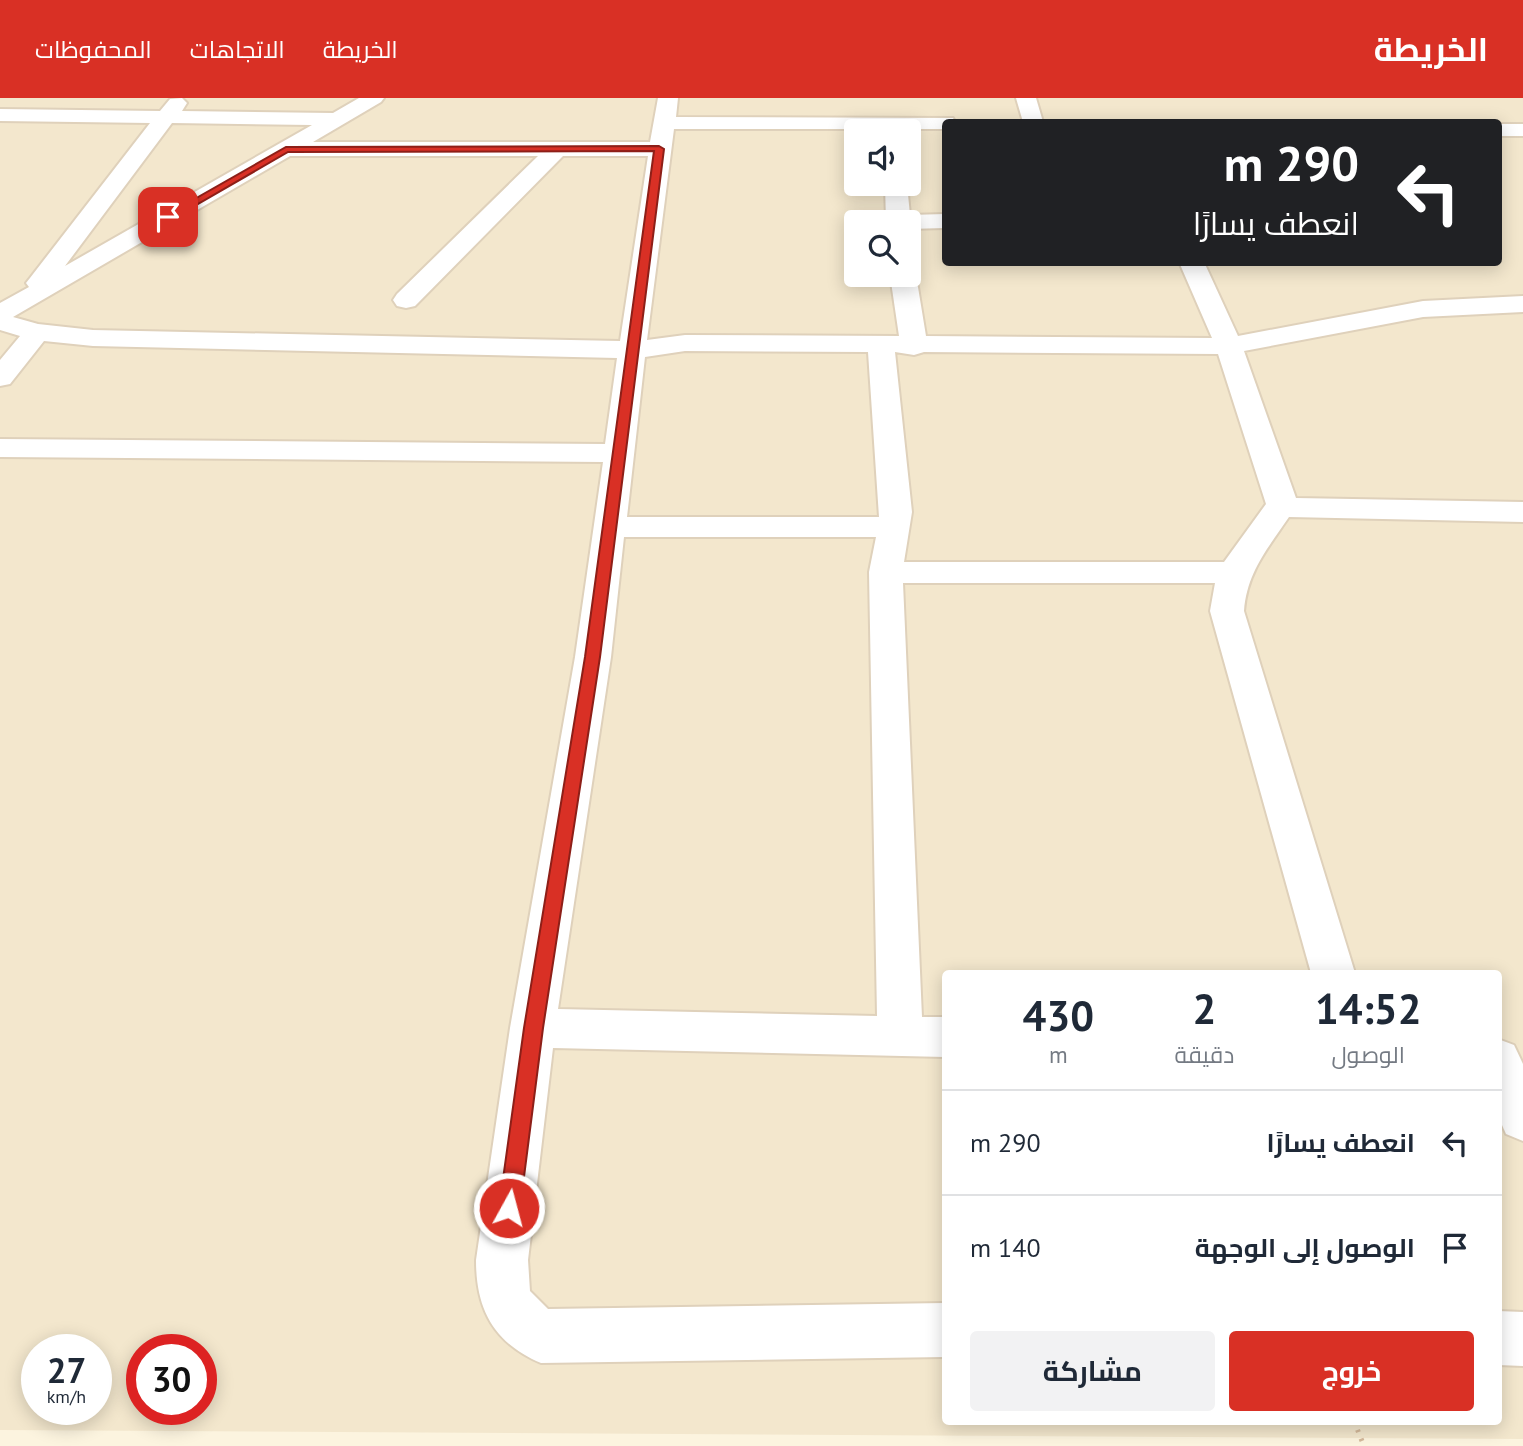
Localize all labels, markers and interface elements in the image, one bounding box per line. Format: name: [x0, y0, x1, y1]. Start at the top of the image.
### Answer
text: الخريطة: [1374, 27, 1488, 70]
text: المحفوظات: [35, 34, 152, 65]
text: الاتجاهات: [190, 34, 285, 65]
text: الخريطة: [323, 34, 398, 65]
map controls: [844, 119, 921, 287]
button: sound: [844, 119, 921, 196]
text: 290 m: [1224, 131, 1359, 195]
icon: left: [1383, 147, 1474, 238]
pin: [138, 187, 198, 247]
icon: arrive: [149, 198, 187, 236]
text: انعطف يسارًا: [1193, 202, 1359, 244]
button: search: [844, 210, 921, 287]
text: 2: [1193, 981, 1216, 1036]
text: 14:52: [1315, 981, 1421, 1036]
text: 430: [1023, 988, 1094, 1043]
text: m: [1049, 1040, 1068, 1069]
text: دقيقة: [1175, 1040, 1234, 1069]
text: الوصول: [1332, 1040, 1405, 1069]
icon: left: [1436, 1124, 1474, 1162]
text: 290 m: [970, 1126, 1041, 1159]
text: انعطف يسارًا: [1267, 1126, 1415, 1159]
position arrow: [472, 1171, 546, 1245]
icon: arrive: [1436, 1229, 1474, 1267]
text: 140 m: [970, 1231, 1041, 1264]
text: الوصول إلى الوجهة: [1195, 1231, 1415, 1264]
button: مشاركة: [970, 1331, 1215, 1411]
button: خروج: [1229, 1331, 1474, 1411]
speed limit sign: 30: [126, 1334, 217, 1425]
text: 27: [47, 1347, 86, 1393]
text: km/h: [47, 1385, 86, 1408]

